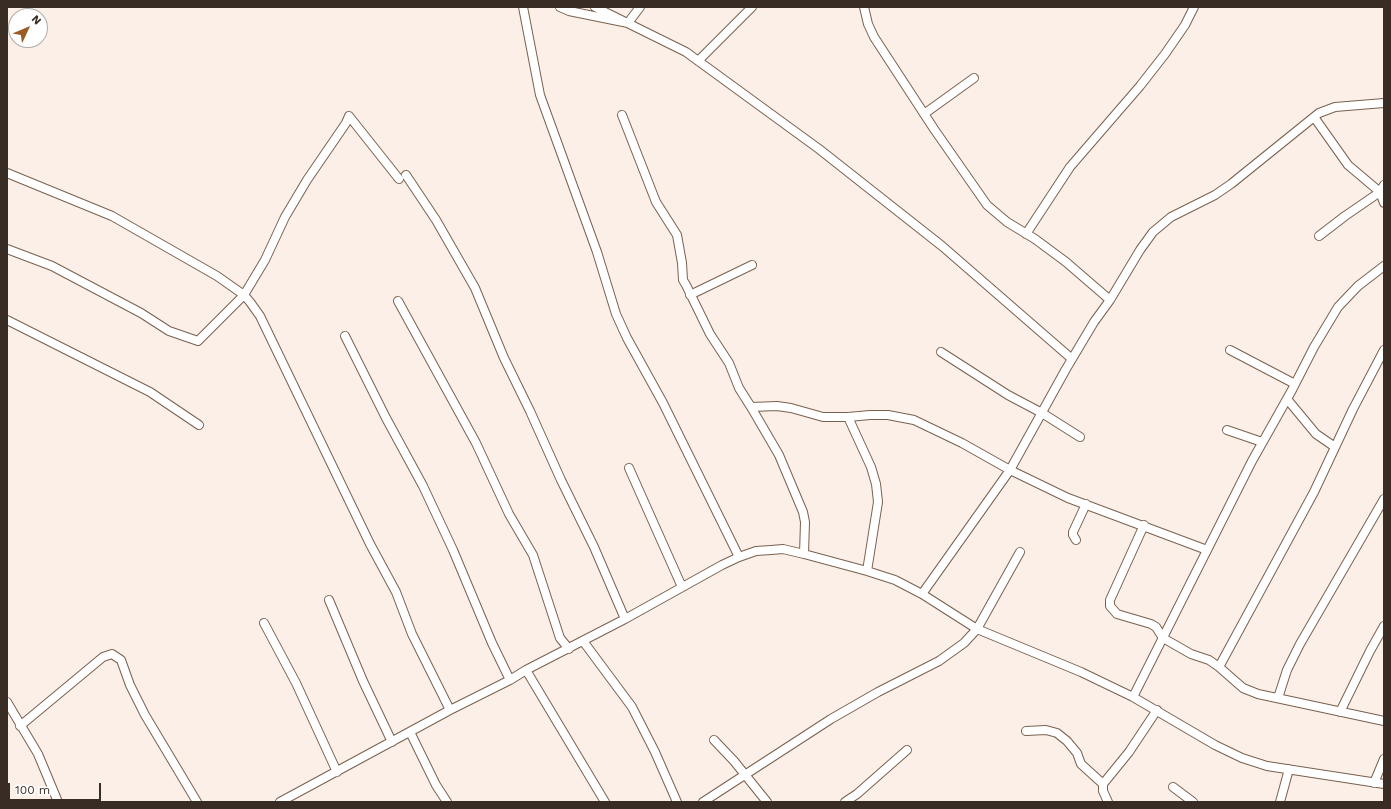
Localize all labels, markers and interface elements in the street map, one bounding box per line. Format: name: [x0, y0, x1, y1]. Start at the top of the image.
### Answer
north arrow: [8, 8, 48, 48]
text: N: [29, 13, 44, 27]
scale bar: [10, 775, 103, 801]
text: 100 m: [15, 783, 50, 797]

